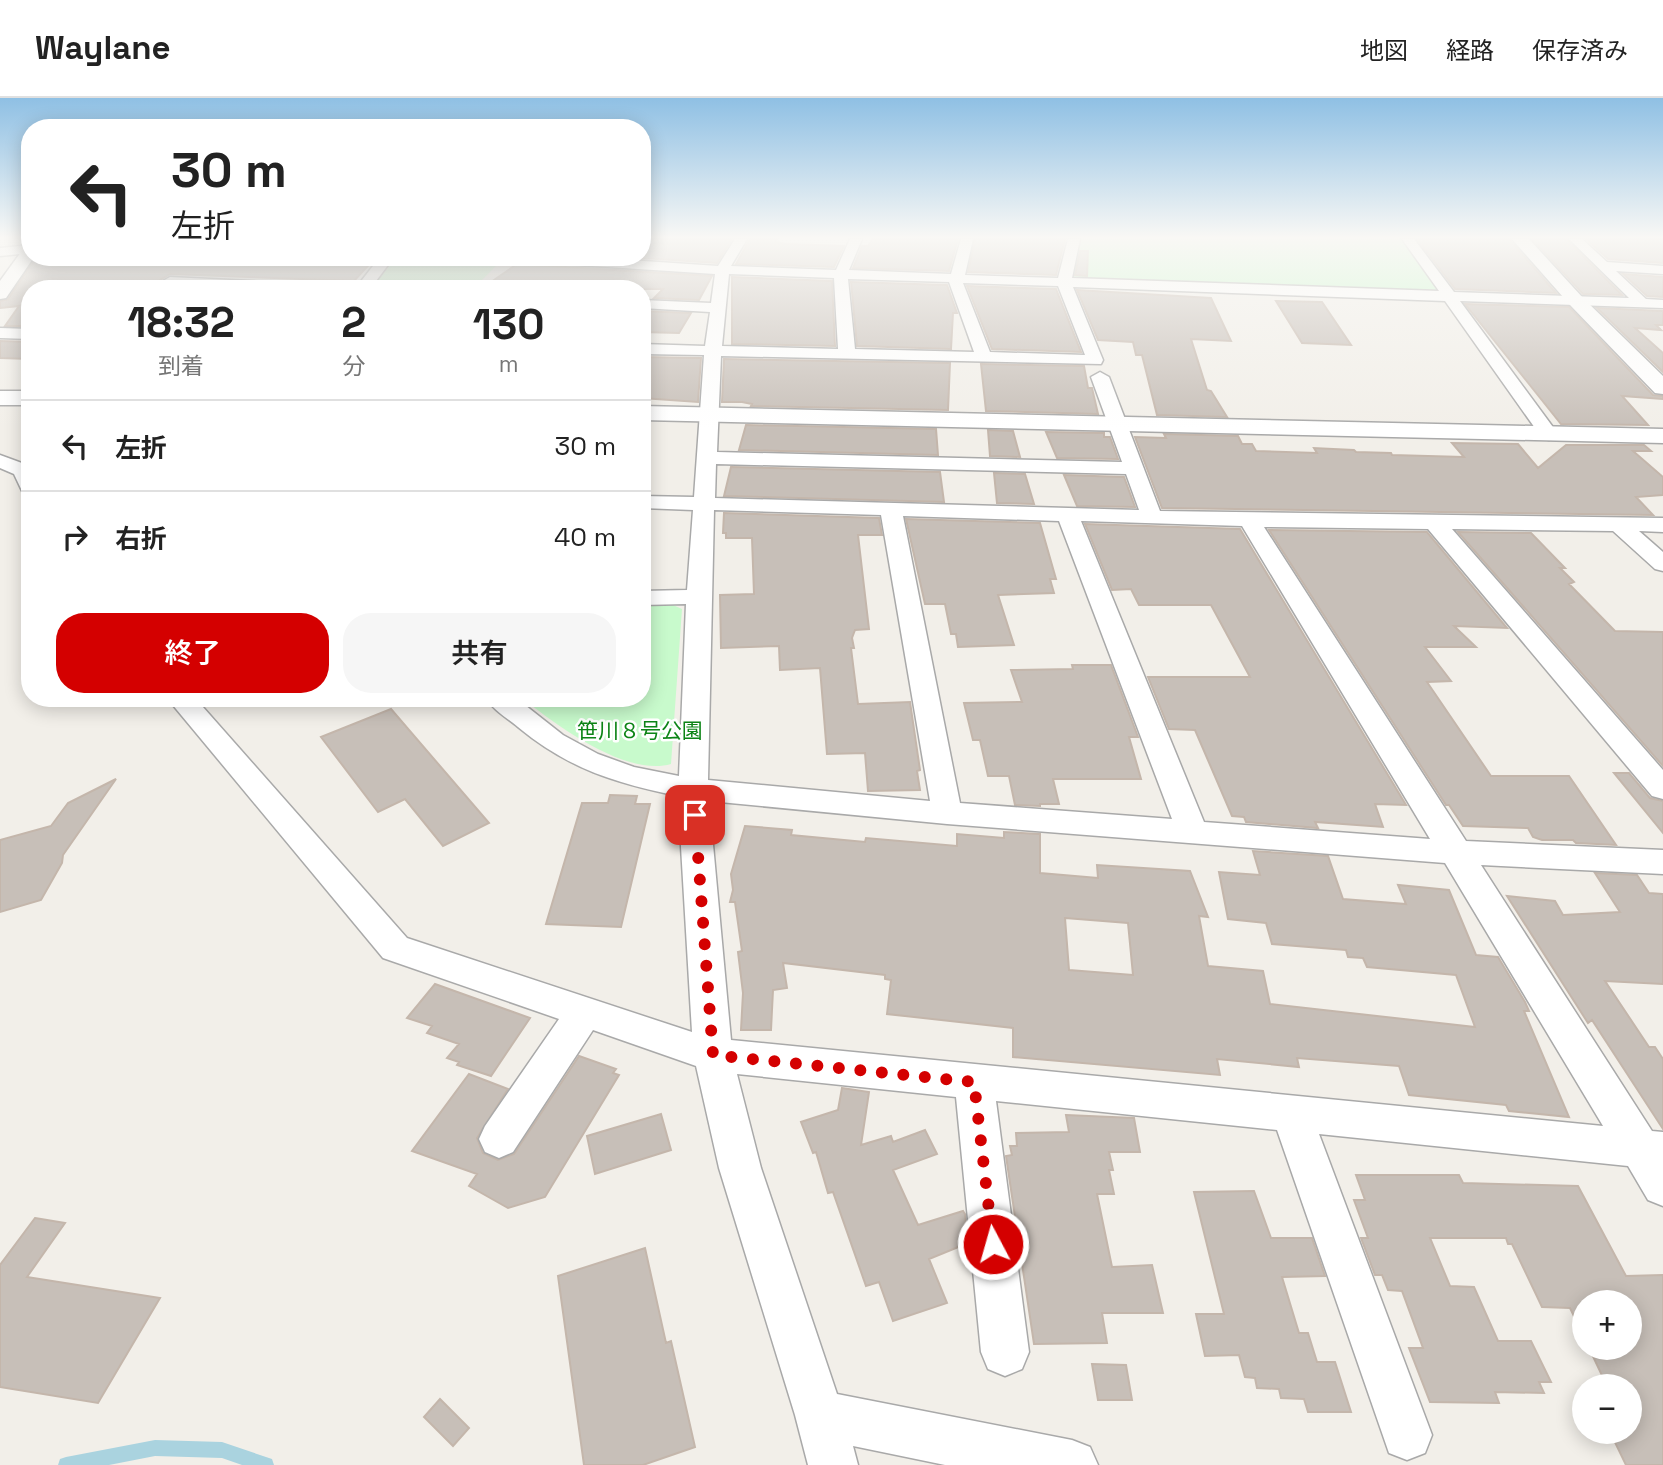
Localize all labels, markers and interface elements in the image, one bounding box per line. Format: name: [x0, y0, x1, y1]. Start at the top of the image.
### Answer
text: Waylane: [35, 27, 171, 69]
text: 地図: [1360, 35, 1408, 66]
text: 経路: [1446, 35, 1494, 66]
text: 保存済み: [1532, 35, 1628, 66]
text: 30 m: [171, 139, 287, 201]
icon: left: [56, 147, 147, 238]
text: 左折: [171, 206, 235, 246]
text: 18:32: [128, 296, 235, 349]
text: 2: [341, 296, 366, 349]
text: 130: [473, 298, 544, 351]
text: m: [499, 349, 518, 379]
text: 到着: [158, 351, 204, 381]
text: 分: [342, 351, 365, 381]
icon: left: [56, 427, 94, 465]
text: 30 m: [555, 429, 616, 463]
text: 左折: [115, 431, 167, 465]
icon: right: [56, 518, 94, 556]
text: 40 m: [554, 520, 616, 554]
text: 右折: [115, 522, 167, 556]
button: 終了: [56, 613, 329, 693]
button: 共有: [343, 613, 616, 693]
park label: 笹川８号公園: [577, 717, 703, 744]
pin: [665, 785, 725, 845]
icon: arrive: [676, 796, 714, 834]
position arrow: [956, 1207, 1030, 1281]
map controls: [1572, 1290, 1642, 1444]
button: +: [1572, 1290, 1642, 1360]
button: −: [1572, 1374, 1642, 1444]

